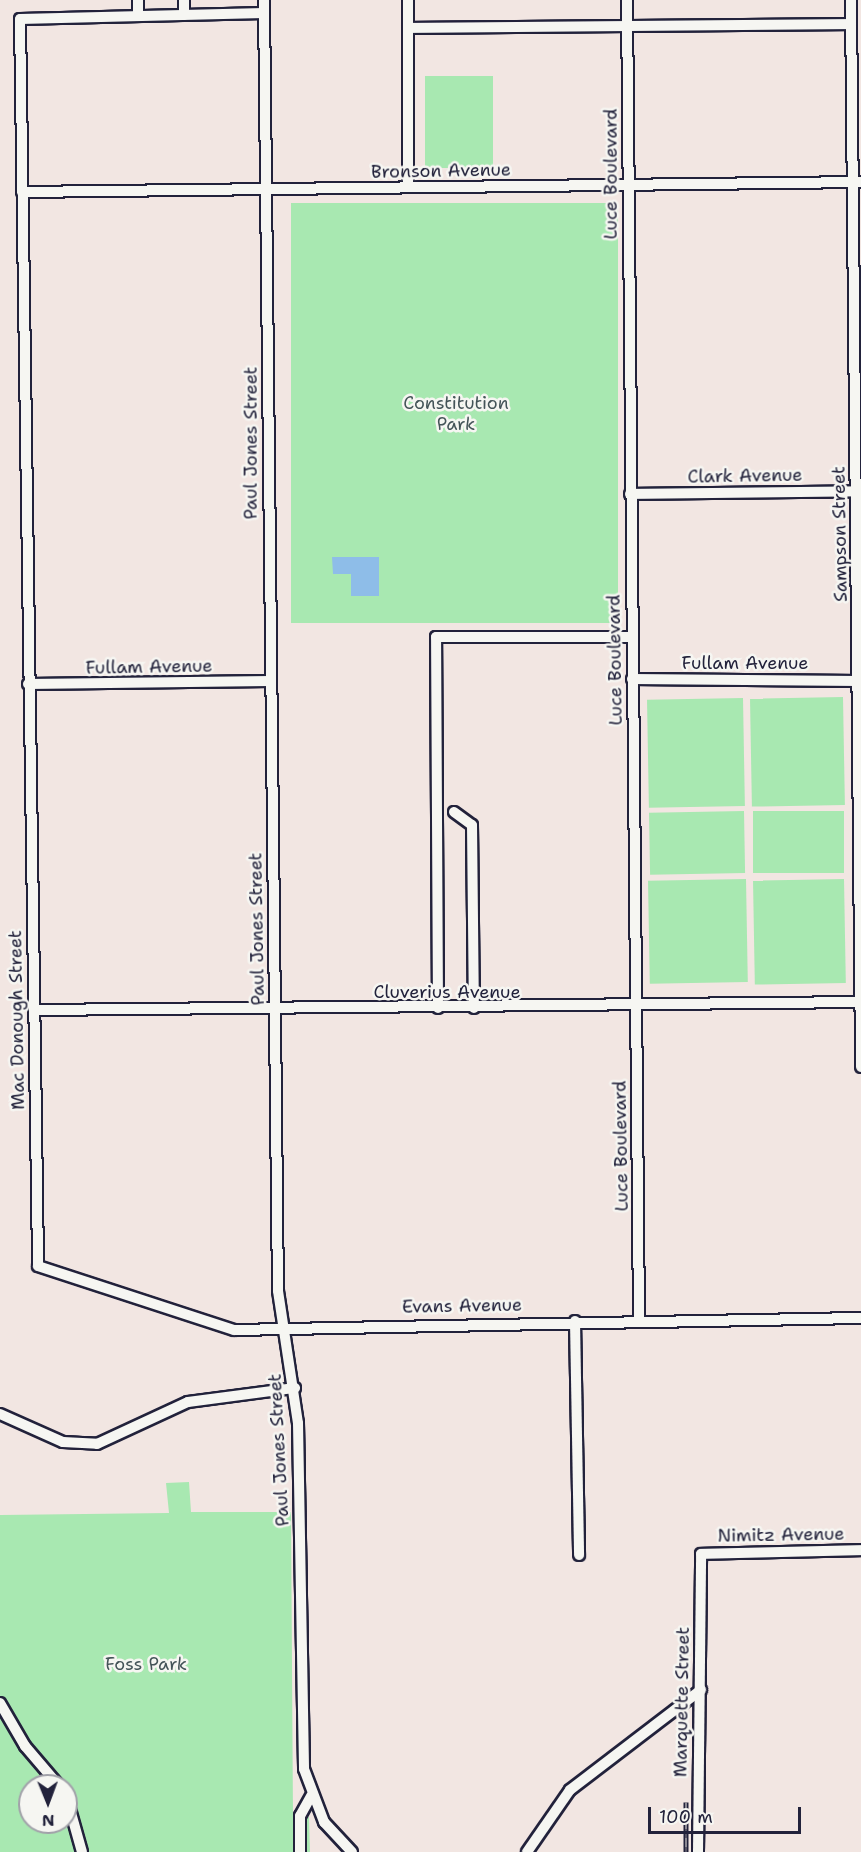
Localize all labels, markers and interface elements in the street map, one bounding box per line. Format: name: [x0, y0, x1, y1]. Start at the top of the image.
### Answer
street label: Luce Boulevard: [600, 108, 622, 240]
street label: Bronson Avenue: [371, 159, 511, 183]
street label: Paul Jones Street: [240, 367, 262, 519]
park label: Constitution Park: [403, 393, 509, 436]
street label: Clark Avenue: [687, 464, 803, 488]
street label: Sampson Street: [828, 466, 852, 602]
street label: Luce Boulevard: [603, 594, 627, 726]
street label: Fullam Avenue: [682, 652, 808, 674]
street label: Fullam Avenue: [85, 655, 213, 679]
street label: Paul Jones Street: [245, 852, 269, 1006]
street label: Mac Donough Street: [5, 930, 29, 1110]
street label: Cluverius Avenue: [373, 981, 521, 1003]
street label: Luce Boulevard: [609, 1080, 633, 1212]
street label: Evans Avenue: [402, 1294, 522, 1318]
street label: Paul Jones Street: [264, 1373, 294, 1527]
street label: Nimitz Avenue: [717, 1523, 845, 1547]
street label: Marquette Street: [670, 1627, 694, 1777]
park label: Foss Park: [105, 1653, 187, 1675]
north arrow: [18, 1774, 78, 1834]
scale bar: [651, 1795, 804, 1833]
text: 100 m: [659, 1805, 713, 1829]
text: N: [42, 1810, 55, 1831]

